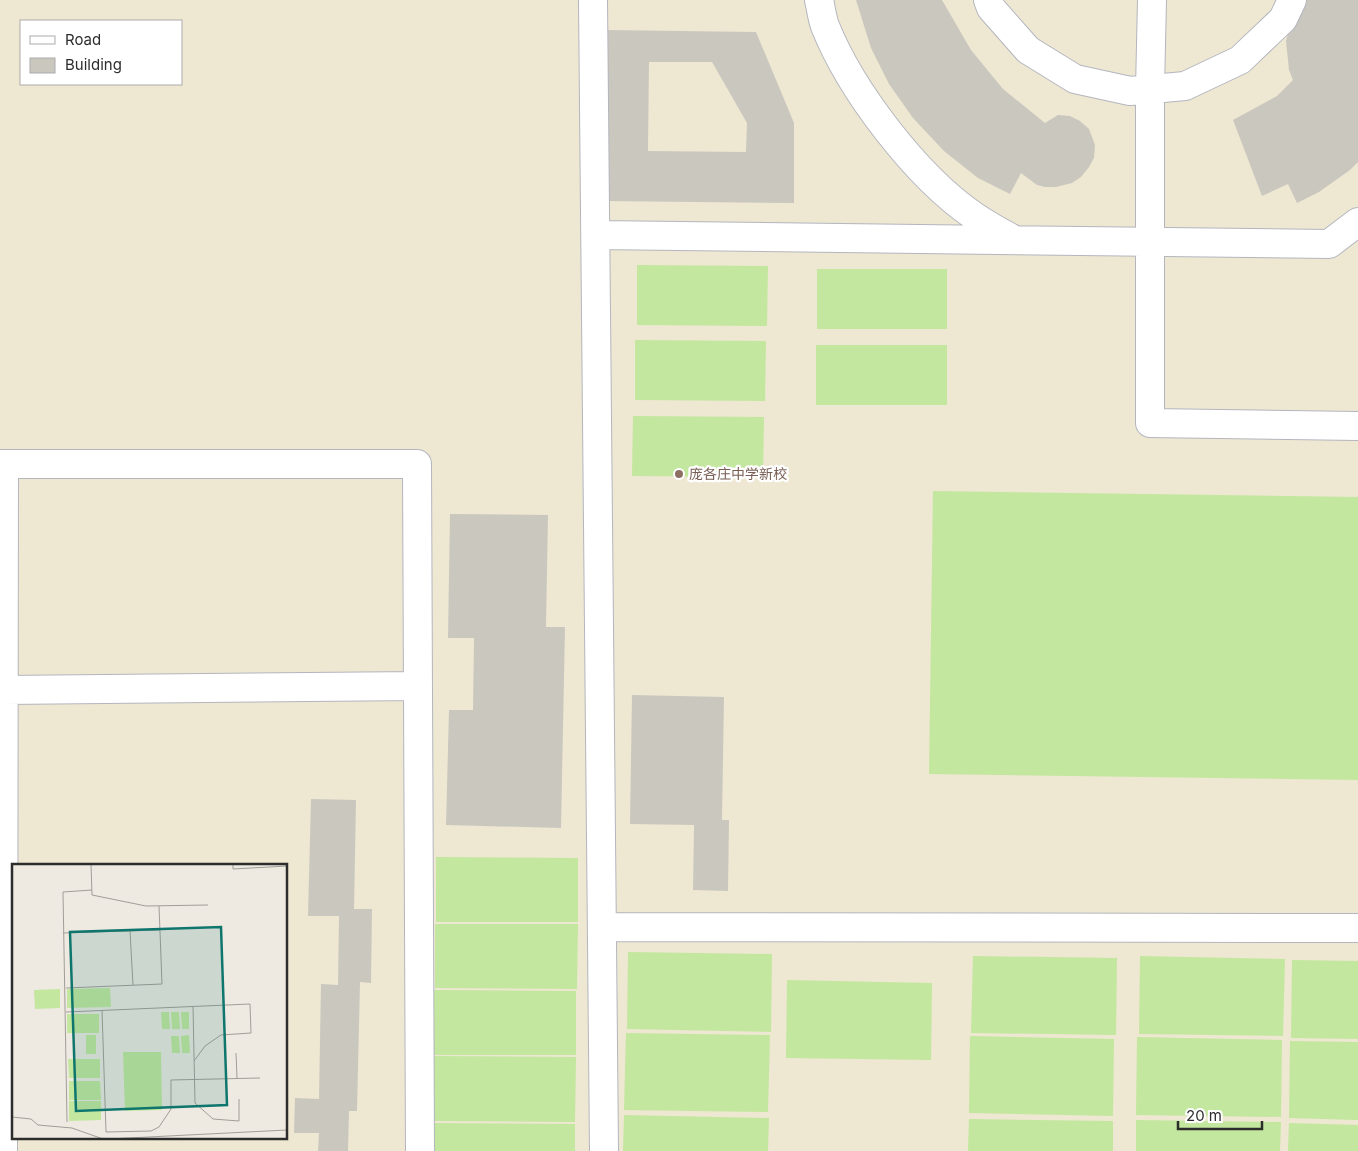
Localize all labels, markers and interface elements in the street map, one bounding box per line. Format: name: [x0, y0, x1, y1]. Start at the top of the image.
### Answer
legend: [20, 20, 182, 85]
text: Road: [65, 30, 101, 49]
text: Building: [65, 55, 122, 74]
place label: 庞各庄中学新校: [689, 465, 787, 482]
marker: 庞各庄中学新校: [673, 468, 685, 480]
inset map: [12, 864, 288, 1138]
scale bar: [1178, 1098, 1262, 1130]
text: 20 m: [1186, 1106, 1222, 1125]

